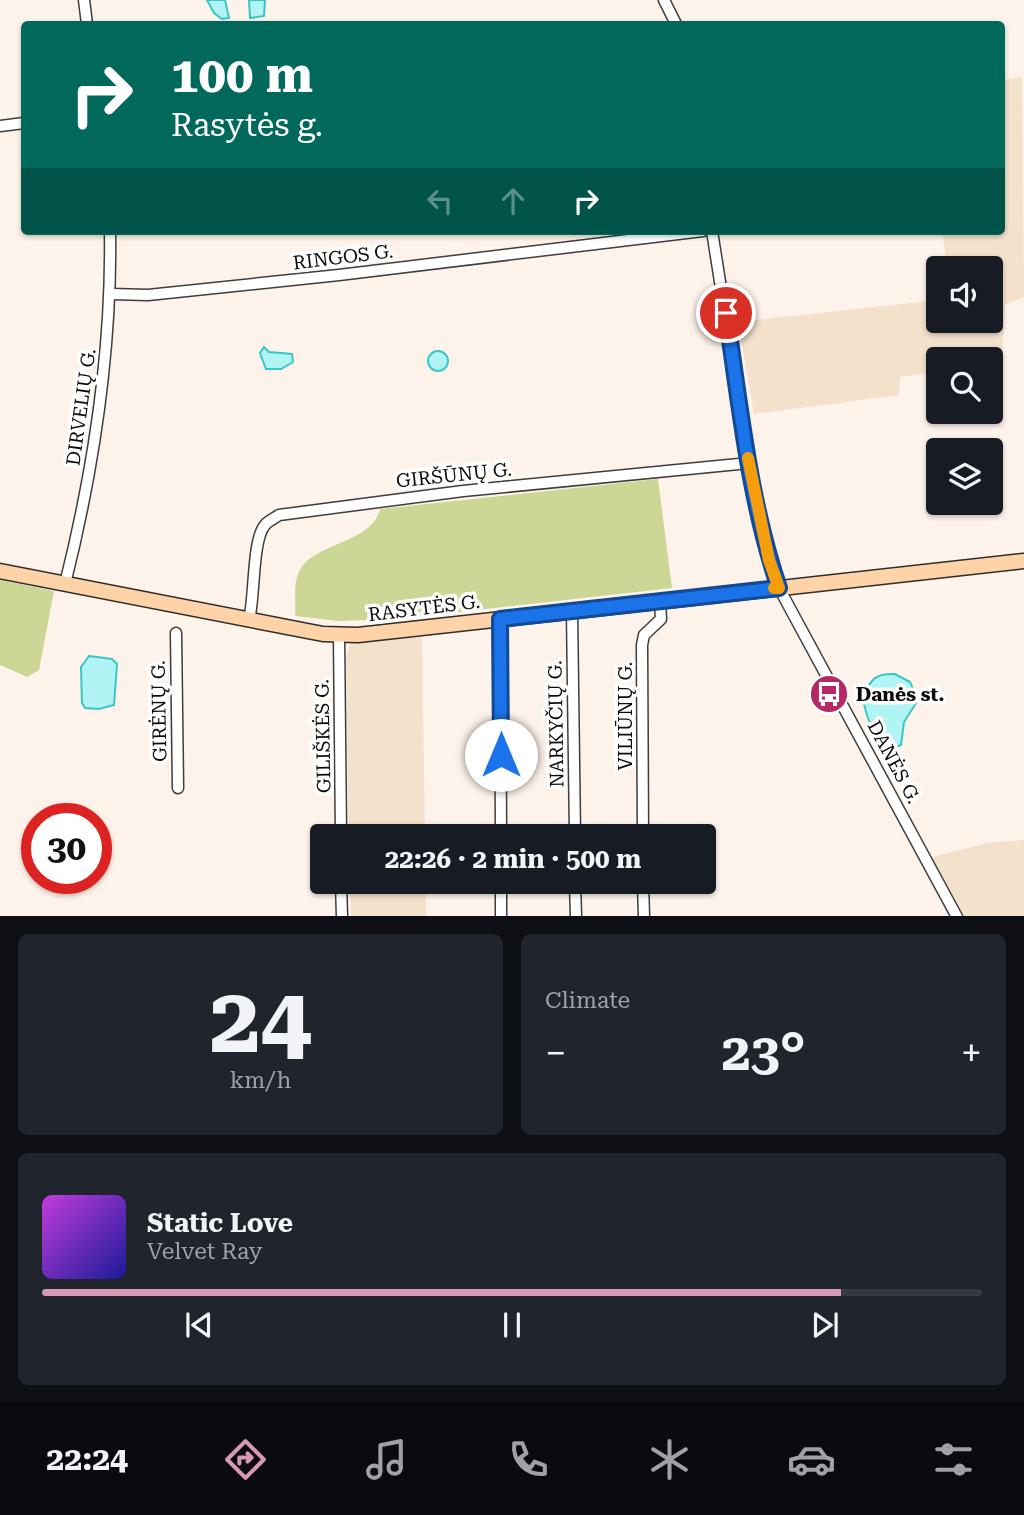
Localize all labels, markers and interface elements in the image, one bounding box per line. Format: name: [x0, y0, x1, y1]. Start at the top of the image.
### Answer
text: 100 m: [171, 47, 313, 104]
icon: right: [56, 49, 147, 140]
text: Rasytės g.: [171, 106, 323, 144]
icon: left: [421, 182, 459, 220]
icon: ahead: [494, 182, 532, 220]
icon: right: [567, 182, 605, 220]
street label: RINGOS G.: [291, 239, 395, 275]
map controls: [926, 256, 1003, 515]
button: sound: [926, 256, 1003, 333]
pin: [696, 283, 756, 343]
icon: arrive: [707, 294, 745, 332]
street label: DIRVELIŲ G.: [61, 347, 101, 467]
button: search: [926, 347, 1003, 424]
button: layers: [926, 438, 1003, 515]
street label: GIRŠŪNŲ G.: [395, 457, 513, 493]
street label: RASYTĖS G.: [367, 590, 481, 626]
street label: GIRĖNŲ G.: [147, 660, 171, 762]
street label: NARKYČIŲ G.: [543, 660, 569, 788]
street label: VILIŪNŲ G.: [614, 662, 637, 770]
bus stop icon: Danės st.: [808, 673, 850, 715]
street label: GILIŠKĖS G.: [311, 679, 335, 793]
place label: Danės st.: [856, 683, 944, 706]
street label: DANĖS G.: [863, 717, 925, 807]
position arrow: [464, 718, 538, 792]
speed limit sign: 30: [21, 803, 112, 894]
text: 22:26 · 2 min · 500 m: [385, 844, 641, 874]
text: 24: [210, 968, 311, 1074]
text: Climate: [545, 987, 630, 1014]
text: 23°: [721, 1022, 806, 1083]
text: −: [545, 1031, 566, 1075]
text: +: [961, 1031, 982, 1075]
text: km/h: [230, 1067, 291, 1094]
text: Static Love: [147, 1208, 293, 1238]
text: Velvet Ray: [147, 1238, 262, 1265]
icon: previous: [180, 1306, 218, 1344]
icon: pause: [493, 1306, 531, 1344]
icon: next: [806, 1306, 844, 1344]
icon: directions: [221, 1435, 270, 1484]
icon: music: [362, 1435, 411, 1484]
icon: phone: [504, 1435, 553, 1484]
icon: climate: [645, 1435, 694, 1484]
icon: car: [787, 1435, 836, 1484]
icon: filters: [929, 1435, 978, 1484]
text: 22:24: [46, 1440, 128, 1478]

